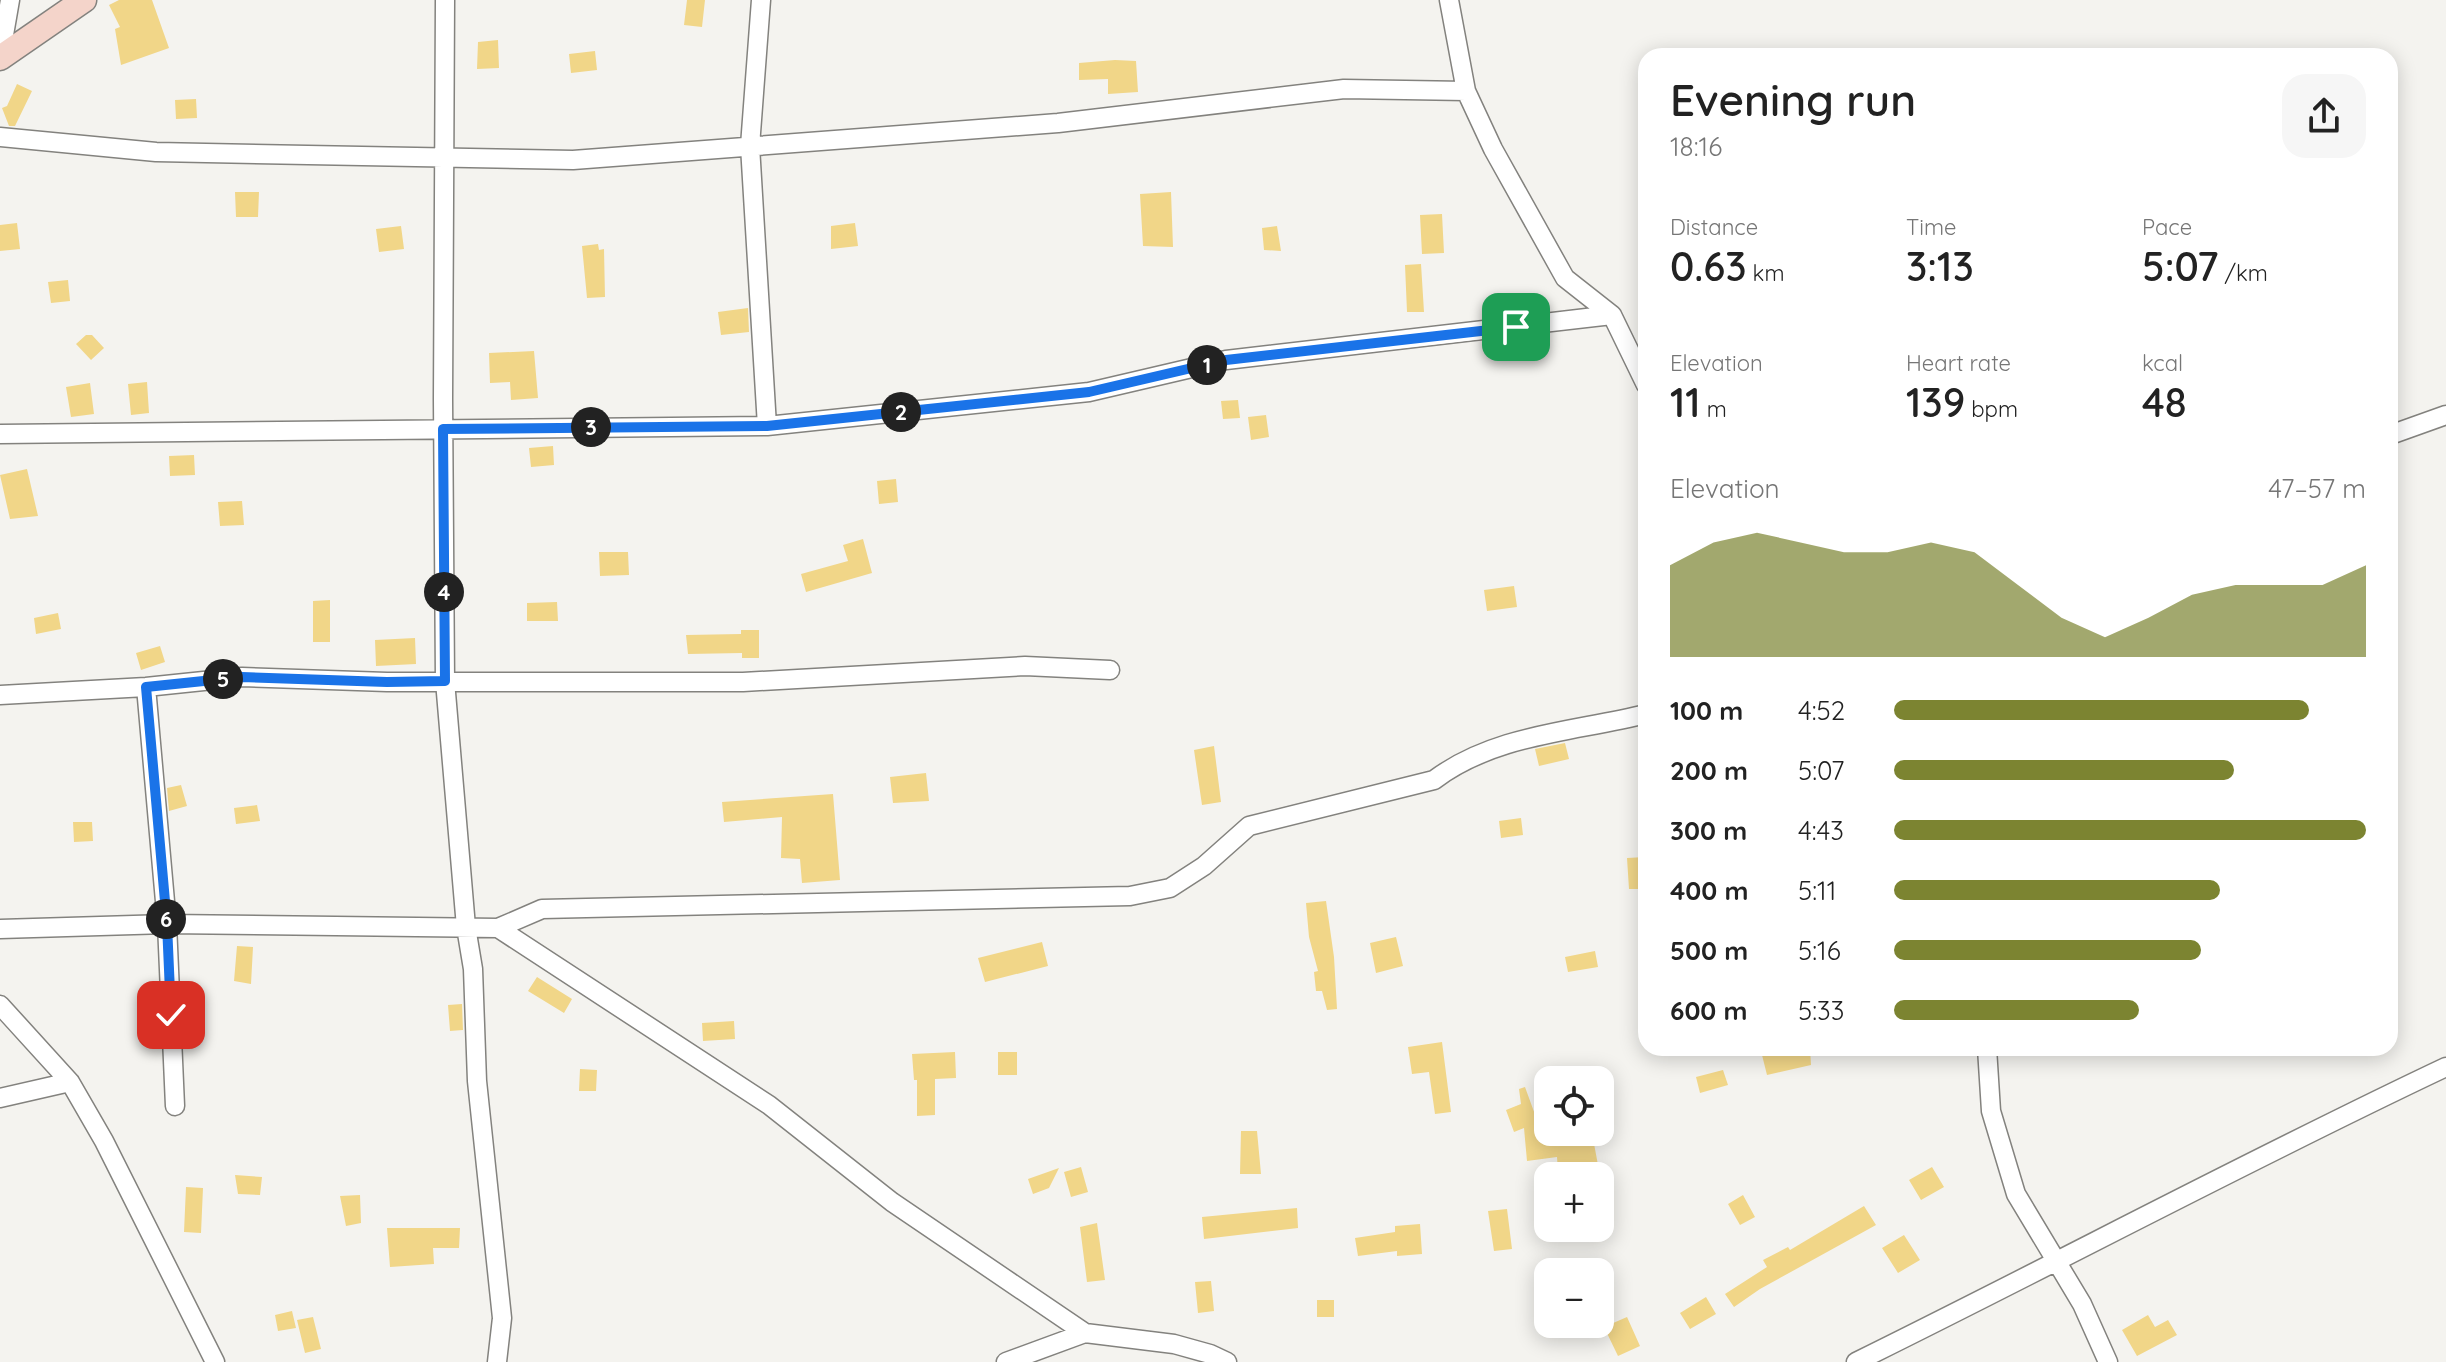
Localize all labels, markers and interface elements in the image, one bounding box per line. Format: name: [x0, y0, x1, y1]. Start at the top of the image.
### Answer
text: Evening run: [1670, 72, 1916, 127]
button: share: [2282, 74, 2366, 158]
text: 18:16: [1670, 130, 1722, 163]
text: Distance: [1670, 213, 1758, 241]
text: Time: [1906, 213, 1957, 241]
text: Pace: [2142, 213, 2192, 241]
text: 0.63: [1670, 241, 1747, 291]
text: 3:13: [1906, 241, 1974, 291]
text: 5:07: [2142, 241, 2218, 291]
text: km: [1747, 259, 1784, 287]
text: /km: [2218, 259, 2268, 287]
pin: [1482, 293, 1550, 361]
icon: arrive: [1494, 305, 1538, 349]
pin: 1: [1187, 345, 1227, 385]
text: Elevation: [1670, 349, 1763, 377]
text: Heart rate: [1906, 349, 2011, 377]
text: kcal: [2142, 349, 2183, 377]
text: 1: [1203, 351, 1211, 379]
text: 11: [1670, 377, 1701, 427]
text: 139: [1906, 377, 1965, 427]
text: 48: [2142, 377, 2187, 427]
pin: 2: [881, 392, 921, 432]
text: m: [1701, 395, 1727, 423]
text: bpm: [1965, 395, 2018, 423]
text: 2: [895, 398, 907, 426]
pin: 3: [571, 407, 611, 447]
text: 3: [585, 413, 597, 441]
text: Elevation: [1670, 472, 1780, 505]
text: 47–57 m: [2268, 472, 2366, 505]
pin: 4: [424, 572, 464, 612]
text: 4: [438, 578, 450, 606]
pin: 5: [203, 659, 243, 699]
text: 5: [217, 665, 229, 693]
text: 100 m: [1670, 694, 1743, 727]
text: 4:52: [1798, 694, 1845, 727]
text: 200 m: [1670, 754, 1748, 787]
text: 5:07: [1798, 754, 1844, 787]
text: 300 m: [1670, 814, 1747, 847]
text: 4:43: [1798, 814, 1844, 847]
text: 400 m: [1670, 874, 1748, 907]
text: 5:11: [1798, 874, 1836, 907]
pin: 6: [146, 899, 186, 939]
text: 6: [160, 905, 172, 933]
text: 500 m: [1670, 934, 1748, 967]
text: 5:16: [1798, 934, 1841, 967]
pin: [137, 981, 205, 1049]
icon: check: [149, 993, 193, 1037]
text: 600 m: [1670, 994, 1748, 1027]
text: 5:33: [1798, 994, 1844, 1027]
map controls: [1534, 1066, 1614, 1338]
button: locate: [1534, 1066, 1614, 1146]
button: +: [1534, 1162, 1614, 1242]
button: −: [1534, 1258, 1614, 1338]

